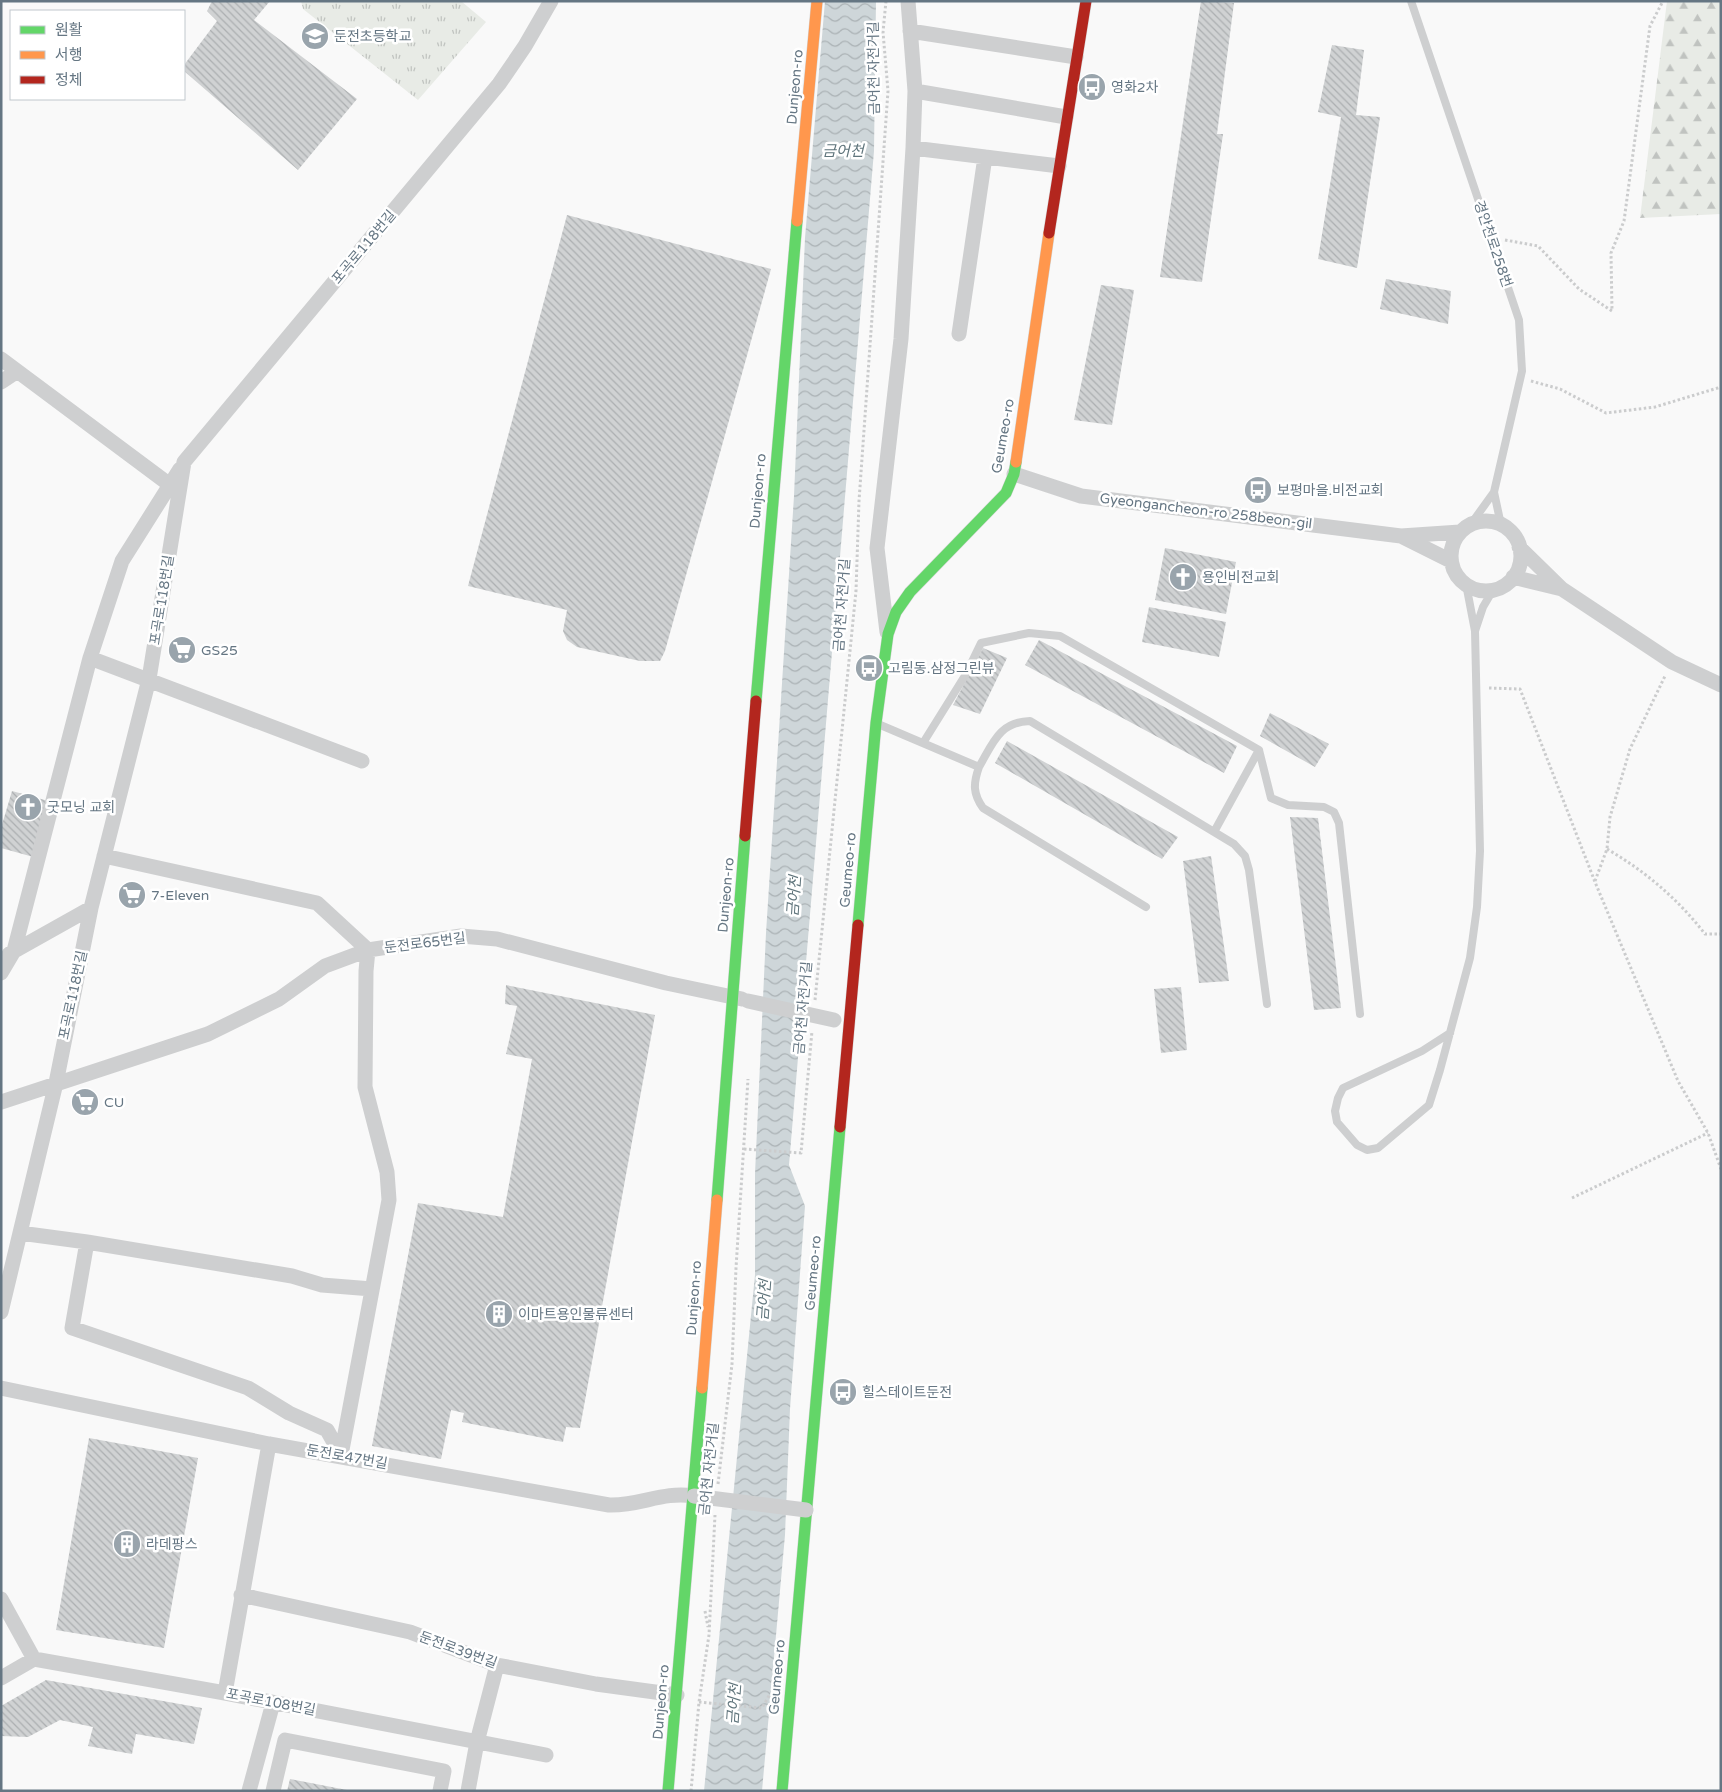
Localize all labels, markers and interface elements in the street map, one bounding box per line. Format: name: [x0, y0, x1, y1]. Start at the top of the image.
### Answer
legend: [10, 10, 185, 100]
text: 원활: [55, 21, 83, 39]
school or university icon: 둔전초등학교: [300, 21, 330, 51]
street label: 금어천 자전거길: [865, 21, 883, 115]
place label: 둔전초등학교: [334, 28, 411, 45]
text: 서행: [55, 46, 83, 64]
street label: Dunjeon-ro: [783, 49, 807, 125]
text: 정체: [55, 71, 83, 89]
bus stop icon: 영화2차: [1077, 72, 1107, 102]
place label: 영화2차: [1111, 79, 1159, 96]
water label: 금어천: [822, 142, 866, 160]
street label: 경안천로258번: [1470, 198, 1516, 290]
street label: 포곡로118번길: [328, 207, 400, 287]
street label: Geumeo-ro: [988, 397, 1018, 475]
street label: Dunjeon-ro: [746, 453, 770, 529]
bus stop icon: 보평마을.비전교회: [1243, 475, 1273, 505]
place label: 보평마을.비전교회: [1277, 482, 1384, 499]
street label: Gyeongancheon-ro 258beon-gil: [1099, 490, 1313, 532]
street label: 포곡로118번길: [147, 554, 177, 646]
street label: 금어천 자전거길: [830, 558, 854, 652]
church icon: 용인비전교회: [1168, 562, 1198, 592]
place label: 용인비전교회: [1202, 569, 1279, 586]
supermarket icon: GS25: [167, 635, 197, 665]
place label: GS25: [201, 642, 238, 659]
bus stop icon: 고림동.삼정그린뷰: [854, 653, 884, 683]
place label: 고림동.삼정그린뷰: [888, 660, 995, 677]
church icon: 굿모닝 교회: [13, 792, 43, 822]
place label: 굿모닝 교회: [47, 799, 115, 816]
street label: Geumeo-ro: [836, 832, 860, 908]
street label: Dunjeon-ro: [714, 857, 738, 933]
water label: 금어천: [784, 873, 805, 917]
supermarket icon: 7-Eleven: [117, 880, 147, 910]
place label: 7-Eleven: [151, 887, 209, 904]
street label: 둔전로65번길: [383, 930, 467, 956]
street label: 포곡로118번길: [55, 949, 91, 1041]
street label: 금어천 자전거길: [790, 961, 816, 1055]
supermarket icon: CU: [70, 1087, 100, 1117]
place label: CU: [104, 1094, 124, 1111]
street label: Geumeo-ro: [801, 1235, 825, 1311]
street label: Dunjeon-ro: [683, 1260, 705, 1336]
water label: 금어천: [754, 1277, 775, 1321]
building icon: 이마트용인물류센터: [484, 1299, 514, 1329]
place label: 이마트용인물류센터: [518, 1306, 634, 1323]
bus stop icon: 힐스테이트둔전: [828, 1377, 858, 1407]
place label: 힐스테이트둔전: [862, 1384, 952, 1401]
street label: 금어천 자전거길: [696, 1421, 722, 1517]
street label: 둔전로47번길: [305, 1442, 389, 1472]
building icon: 라데팡스: [112, 1529, 142, 1559]
place label: 라데팡스: [146, 1536, 198, 1553]
street label: 둔전로39번길: [417, 1628, 499, 1672]
street label: Geumeo-ro: [765, 1639, 789, 1715]
street label: Dunjeon-ro: [649, 1664, 673, 1740]
water label: 금어천: [724, 1681, 745, 1725]
street label: 포곡로108번길: [225, 1685, 317, 1719]

